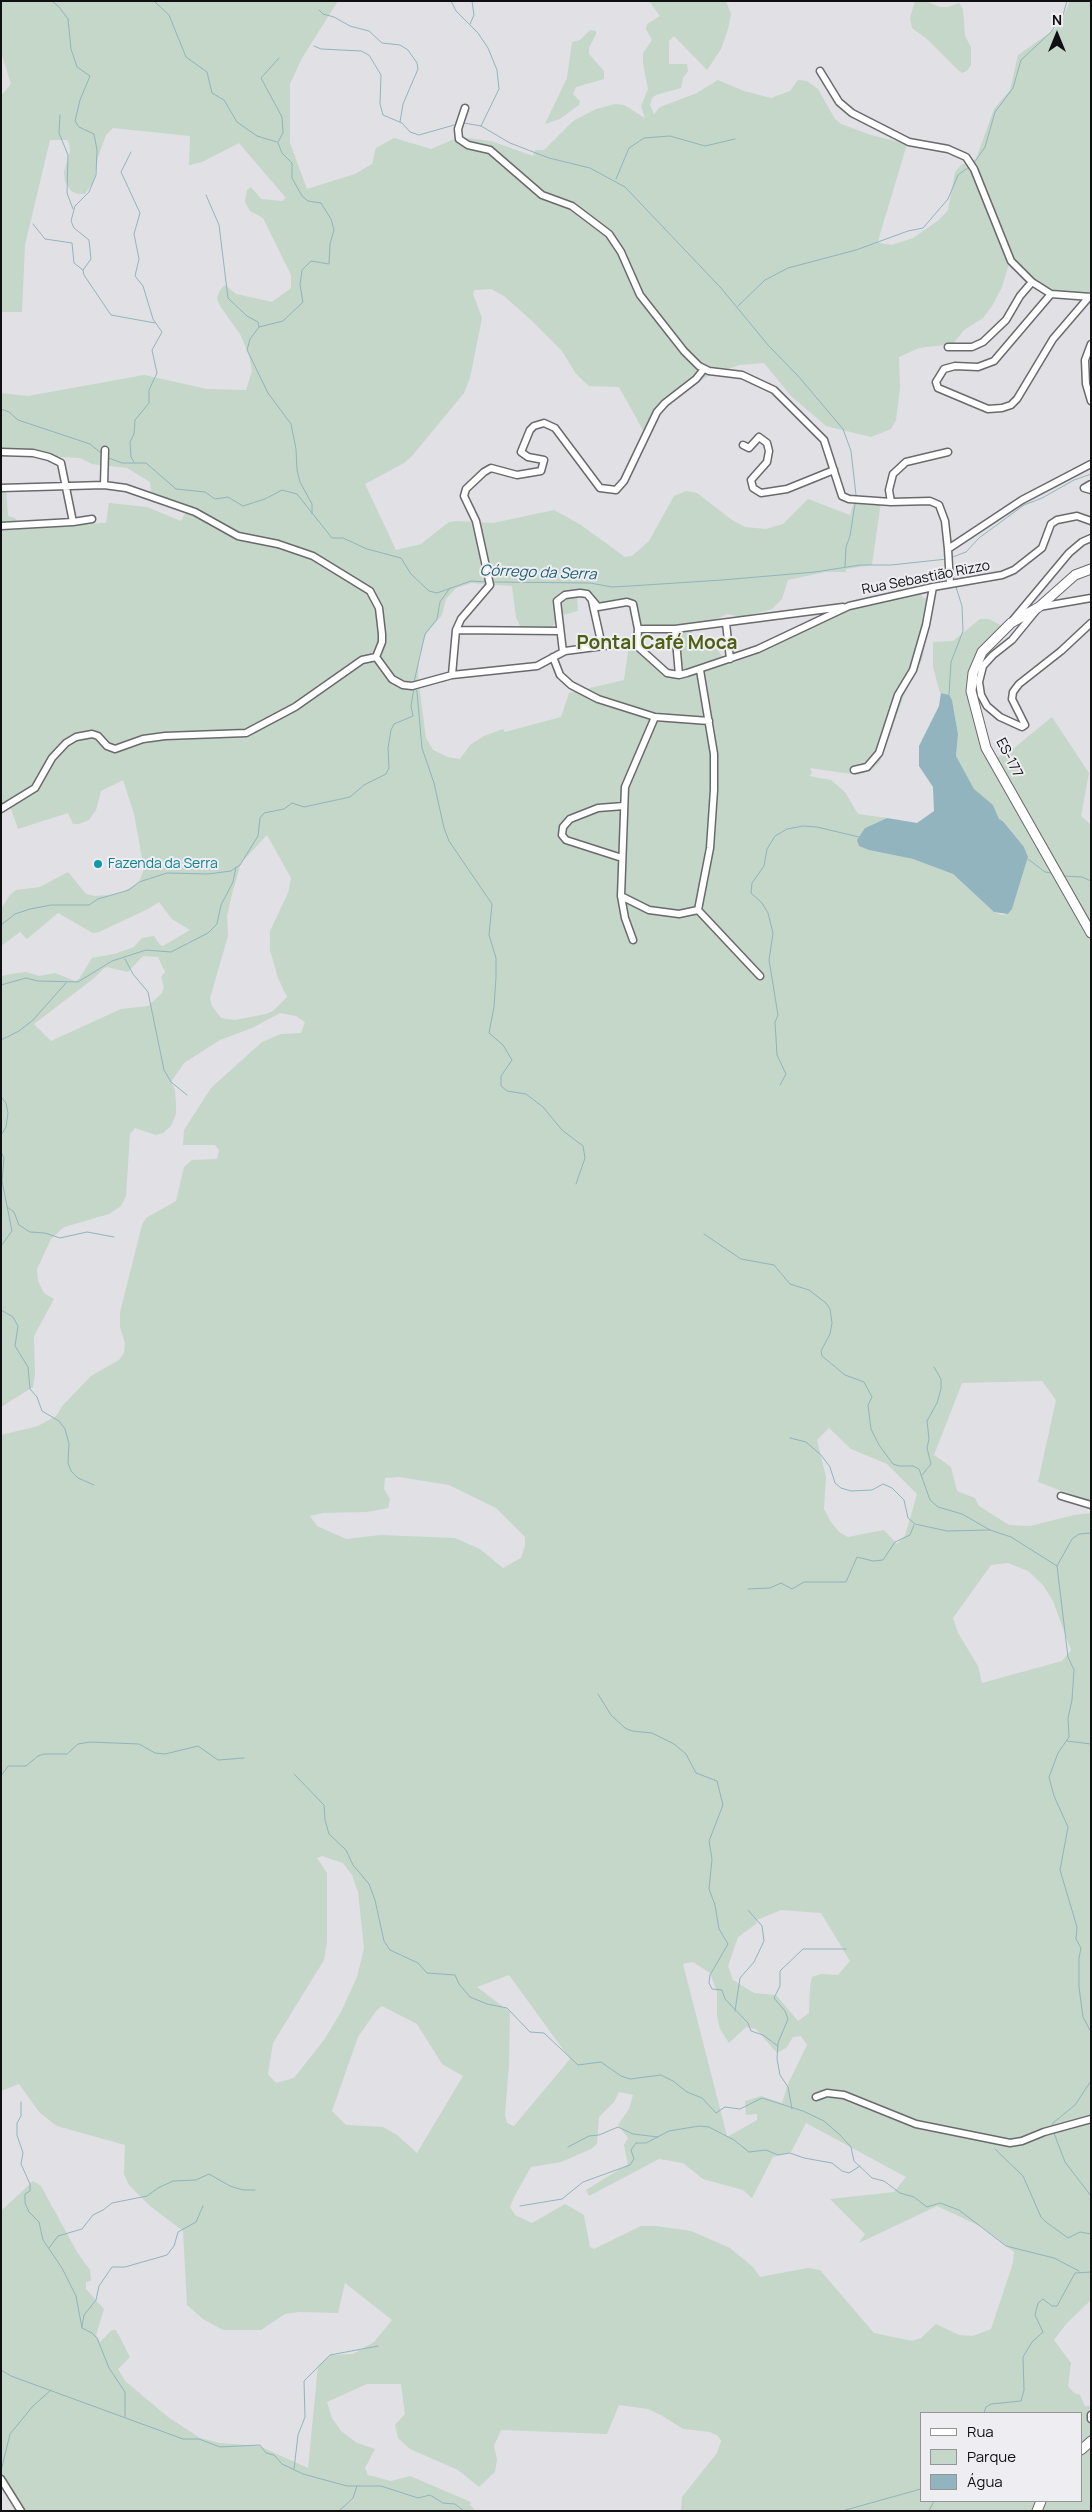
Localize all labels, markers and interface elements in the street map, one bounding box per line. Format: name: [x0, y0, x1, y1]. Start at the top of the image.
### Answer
north arrow: [1032, 10, 1082, 60]
text: N: [1052, 10, 1062, 29]
street label: Rua Sebastião Rizzo: [860, 557, 992, 599]
water label: Córrego da Serra: [479, 562, 597, 584]
district label: Pontal Café Moca: [576, 633, 738, 655]
street label: ES-177: [992, 735, 1026, 781]
place label: Fazenda da Serra: [108, 856, 218, 872]
marker: Fazenda da Serra: [92, 858, 104, 870]
legend: [920, 2412, 1082, 2502]
text: Rua: [967, 2421, 994, 2442]
text: Parque: [967, 2446, 1016, 2467]
text: Água: [967, 2471, 1003, 2492]

